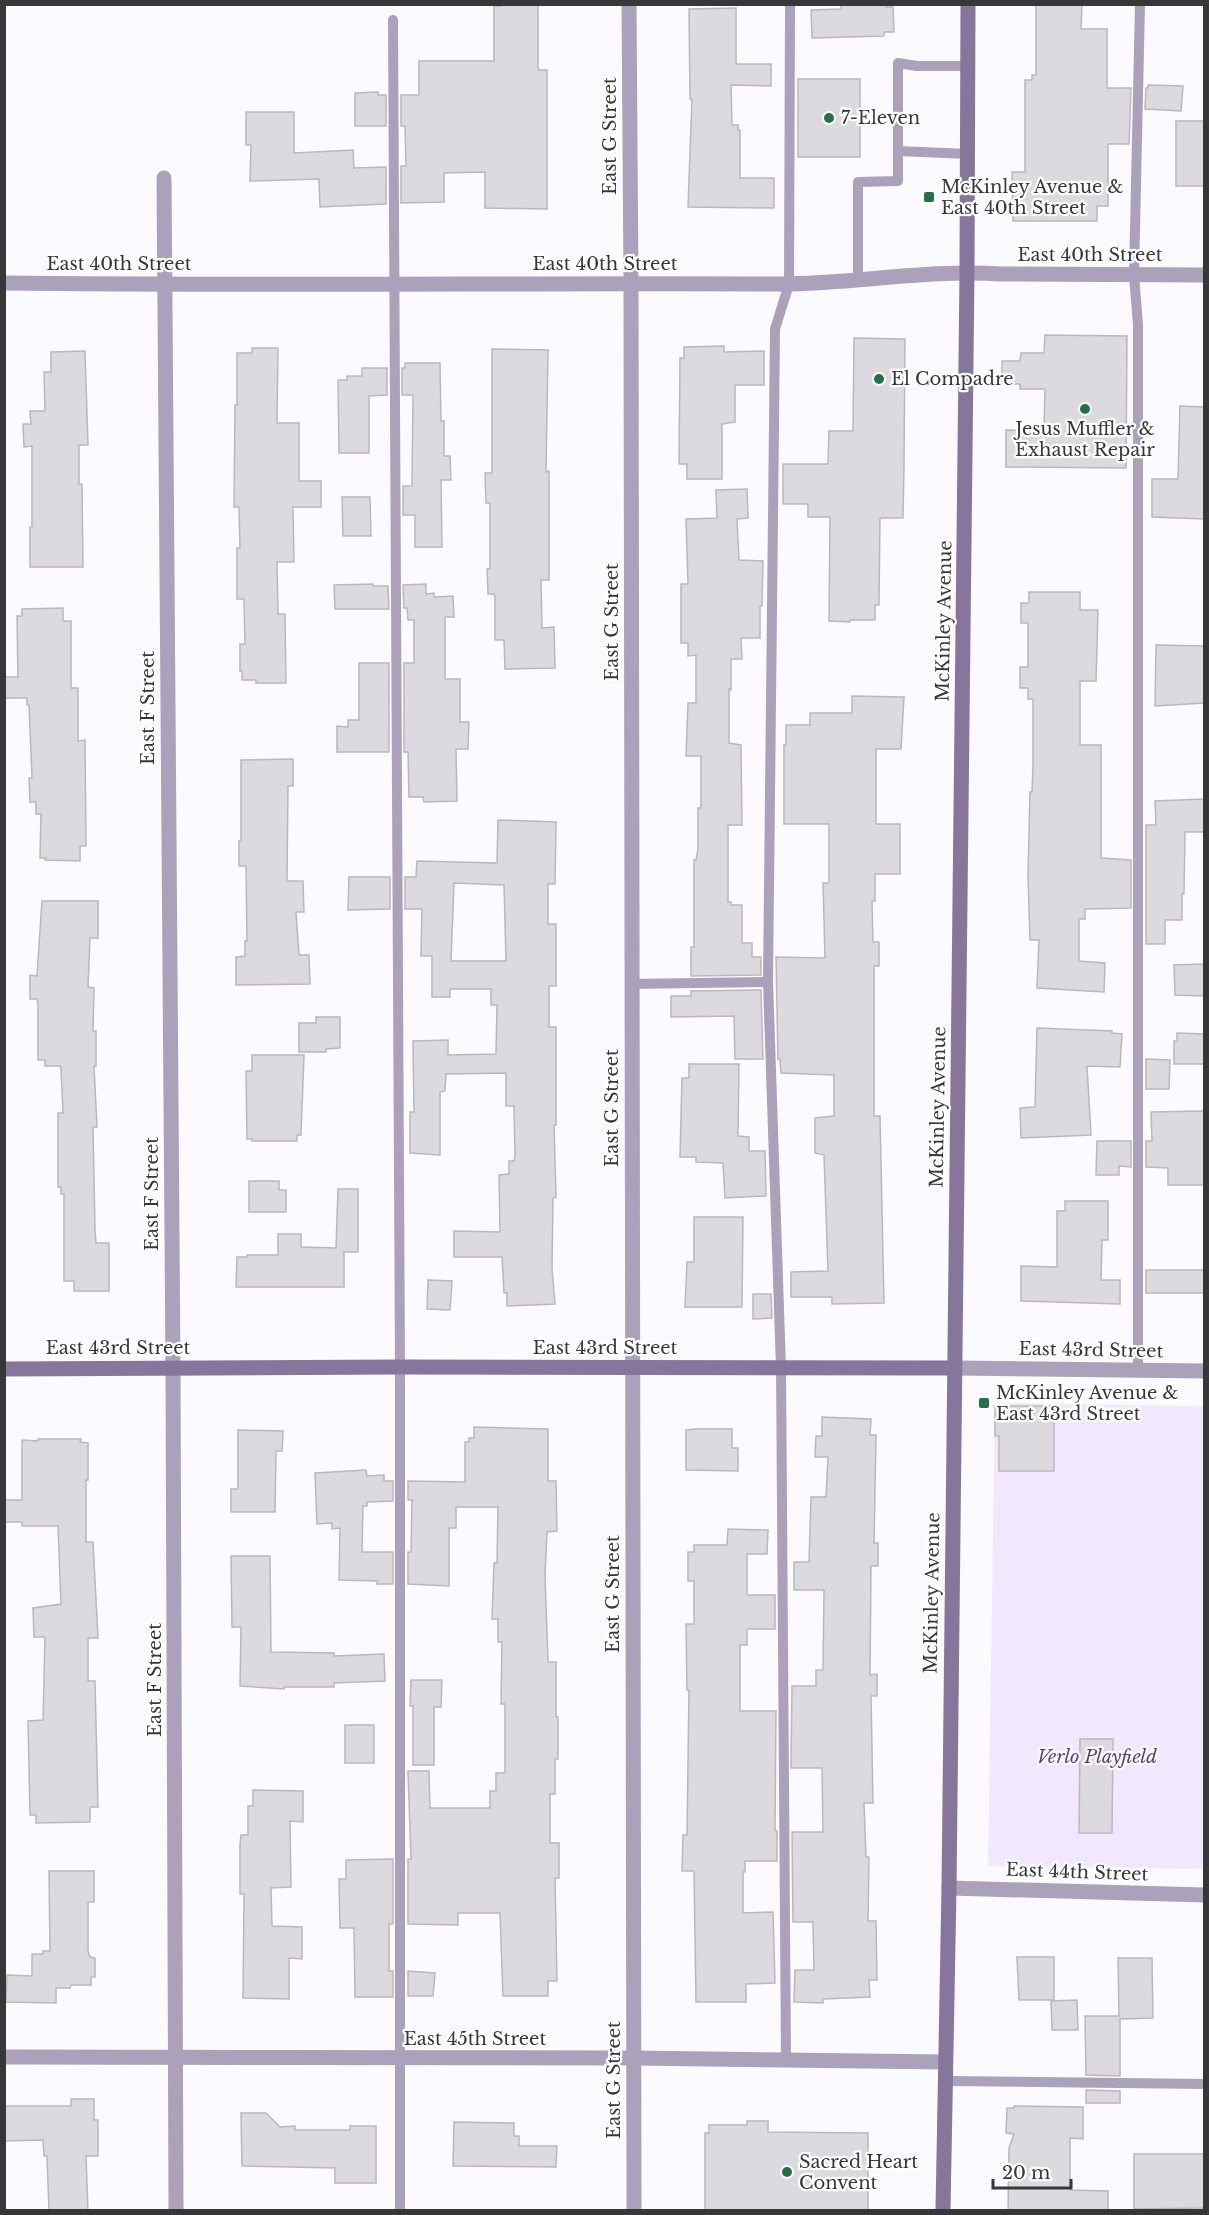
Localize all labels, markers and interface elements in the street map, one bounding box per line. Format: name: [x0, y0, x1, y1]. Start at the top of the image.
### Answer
street label: East G Street: [599, 77, 621, 195]
place label: 7-Eleven: [841, 107, 920, 129]
marker: 7-Eleven: [822, 111, 836, 125]
place label: McKinley Avenue & East 40th Street: [941, 176, 1123, 219]
marker: McKinley Avenue & East 40th Street: [922, 190, 936, 204]
street label: East 40th Street: [1017, 244, 1163, 266]
street label: East 40th Street: [46, 253, 192, 275]
street label: East 40th Street: [532, 253, 678, 275]
place label: El Compadre: [891, 368, 1014, 390]
marker: El Compadre: [872, 372, 886, 386]
marker: Jesus Muffler & Exhaust Repair: [1078, 402, 1092, 416]
place label: Jesus Muffler & Exhaust Repair: [1013, 418, 1155, 461]
street label: McKinley Avenue: [932, 540, 956, 702]
street label: East G Street: [601, 563, 623, 681]
street label: East F Street: [137, 651, 159, 765]
street label: McKinley Avenue: [926, 1026, 950, 1188]
street label: East G Street: [601, 1049, 623, 1167]
street label: East F Street: [141, 1137, 163, 1251]
street label: East 43rd Street: [46, 1337, 191, 1359]
street label: East 43rd Street: [533, 1337, 678, 1359]
street label: East 43rd Street: [1018, 1338, 1164, 1362]
place label: McKinley Avenue & East 43rd Street: [996, 1382, 1178, 1425]
marker: McKinley Avenue & East 43rd Street: [977, 1396, 991, 1410]
street label: McKinley Avenue: [920, 1512, 944, 1674]
street label: East G Street: [602, 1535, 624, 1653]
street label: East F Street: [144, 1623, 166, 1737]
park label: Verlo Playfield: [1037, 1746, 1157, 1768]
street label: East 44th Street: [1005, 1859, 1149, 1885]
street label: East G Street: [603, 2021, 625, 2139]
street label: East 45th Street: [404, 2028, 546, 2050]
place label: Sacred Heart Convent: [799, 2151, 918, 2194]
scale bar: [993, 2152, 1071, 2190]
text: 20 m: [1002, 2162, 1050, 2184]
marker: Sacred Heart Convent: [780, 2165, 794, 2179]

